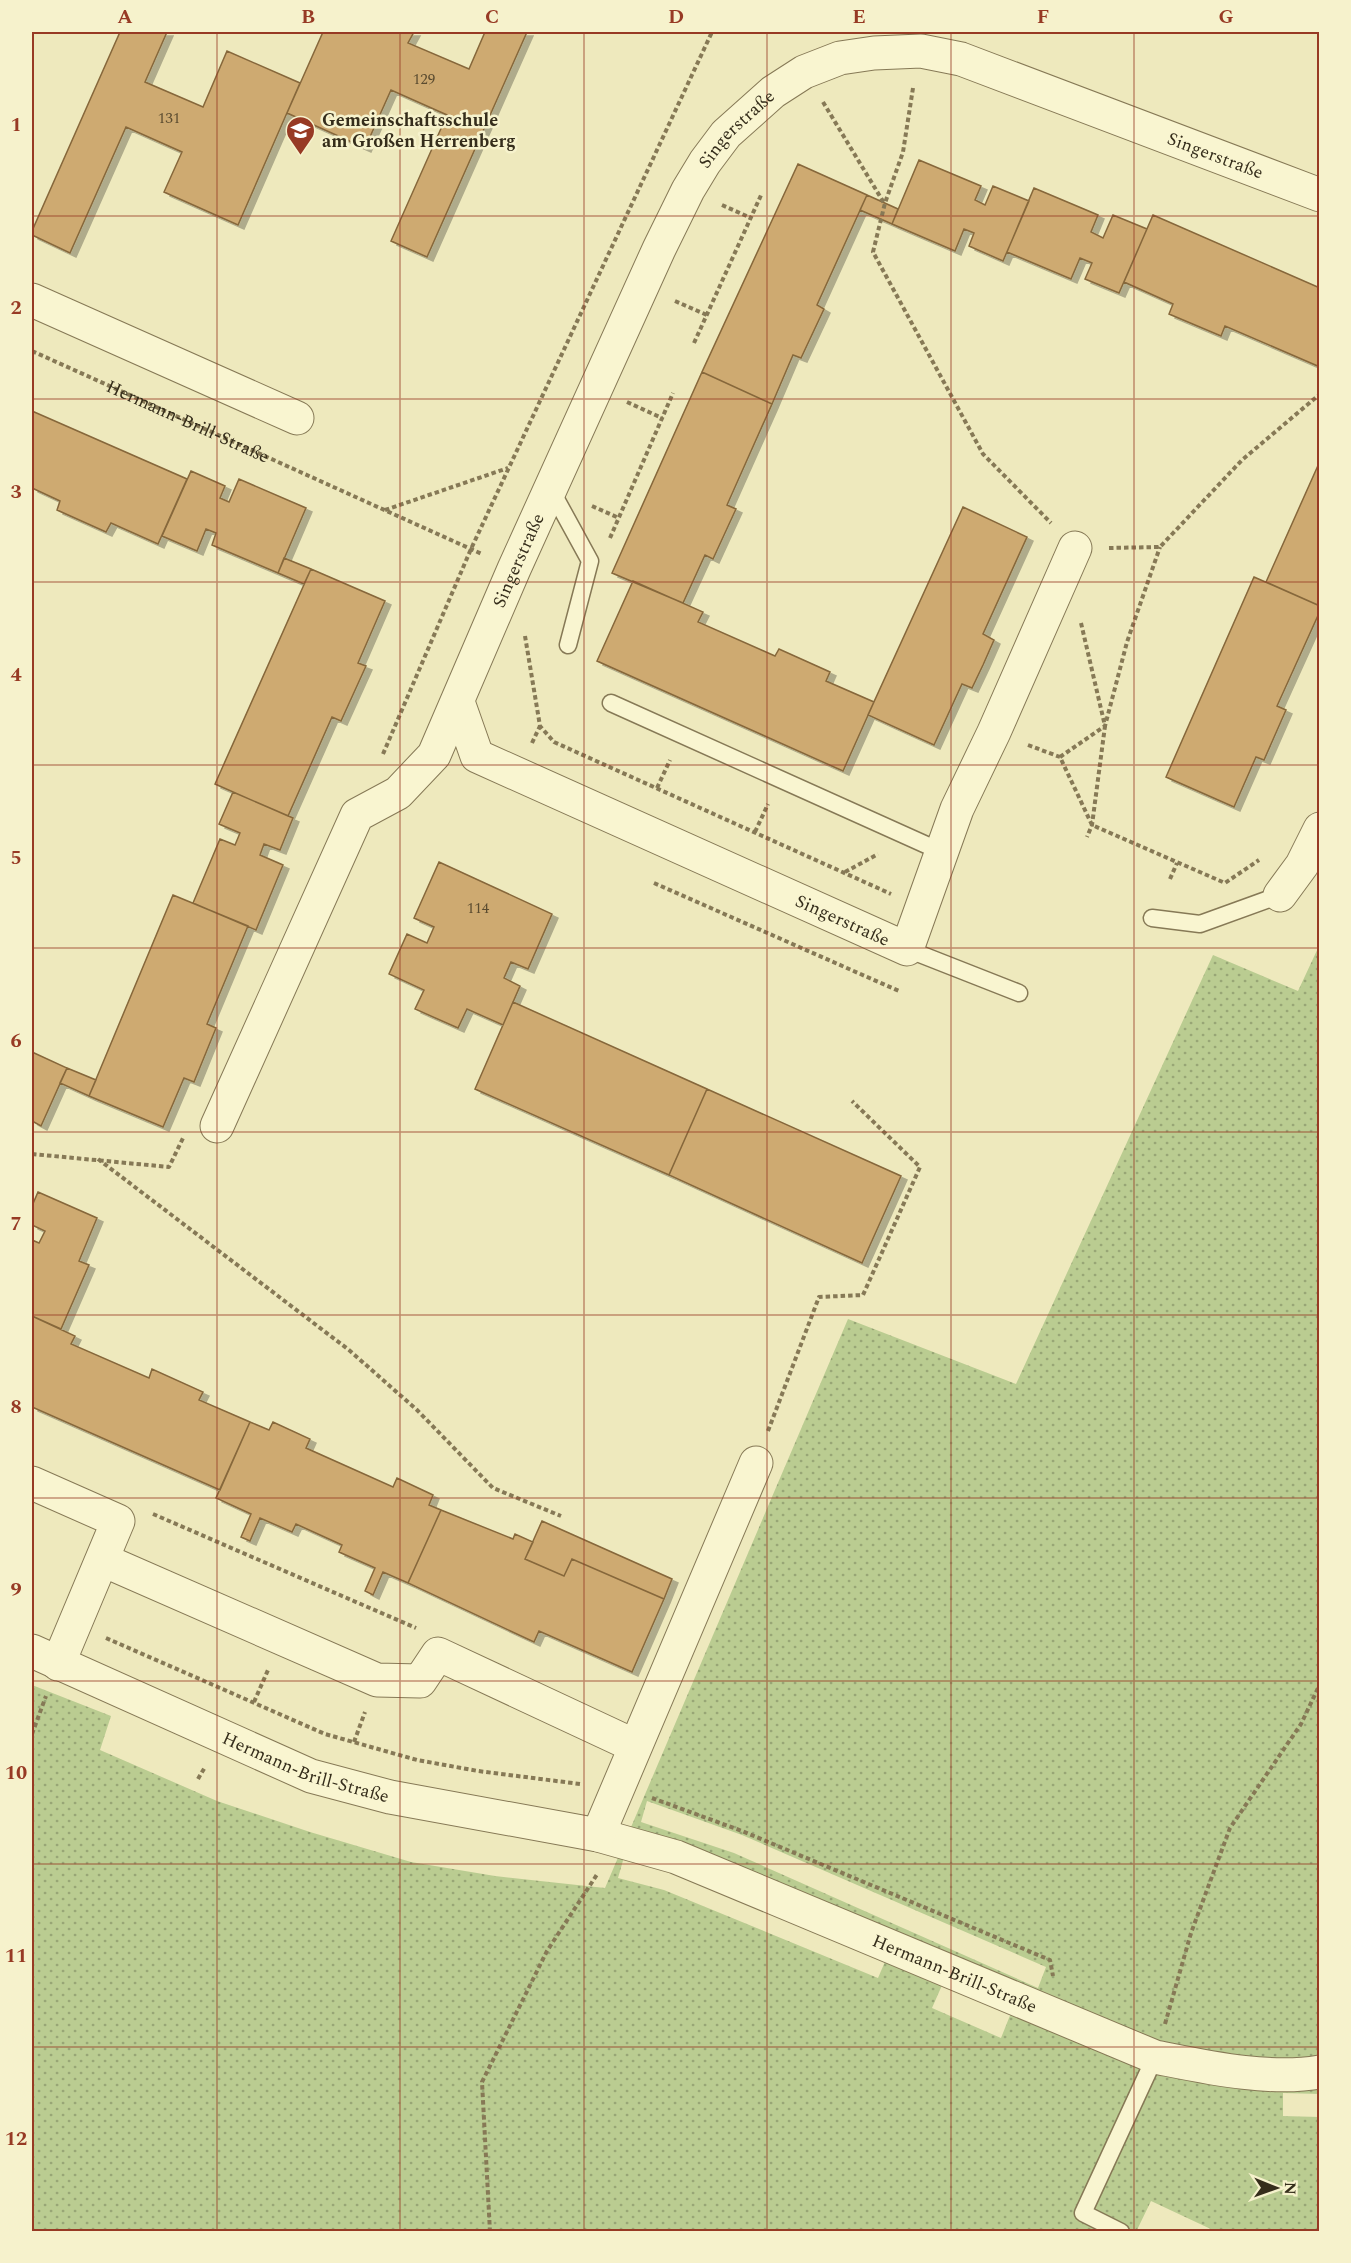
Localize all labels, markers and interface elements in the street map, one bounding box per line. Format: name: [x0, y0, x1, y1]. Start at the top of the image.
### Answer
text: A: [117, 2, 133, 32]
text: B: [301, 2, 315, 32]
text: C: [485, 2, 499, 32]
text: D: [668, 2, 684, 32]
text: E: [852, 2, 866, 32]
text: F: [1037, 2, 1049, 32]
text: G: [1218, 2, 1234, 32]
house number: 129: [413, 68, 435, 91]
street label: Singerstraße: [692, 83, 781, 174]
house number: 131: [158, 107, 180, 130]
place label: Gemeinschaftsschule am Großen Herrenberg: [322, 107, 516, 155]
text: 1: [10, 110, 22, 140]
school or university icon: Gemeinschaftsschule am Großen Herrenberg: [285, 114, 317, 156]
street label: Singerstraße: [1163, 125, 1267, 186]
text: 2: [10, 293, 22, 323]
street label: Hermann-Brill-Straße: [102, 373, 274, 470]
text: 3: [10, 477, 22, 507]
street label: Singerstraße: [486, 509, 552, 612]
text: 4: [10, 660, 22, 690]
text: 5: [10, 843, 22, 873]
street label: Singerstraße: [791, 888, 894, 954]
house number: 114: [467, 897, 490, 920]
text: 6: [10, 1026, 22, 1056]
text: 7: [10, 1209, 22, 1239]
text: 8: [10, 1392, 22, 1422]
text: 9: [10, 1575, 22, 1605]
street label: Hermann-Brill-Straße: [218, 1725, 392, 1810]
text: 10: [5, 1758, 27, 1788]
street label: Hermann-Brill-Straße: [868, 1927, 1041, 2020]
text: 11: [5, 1941, 27, 1971]
text: 12: [5, 2124, 27, 2154]
north arrow: [1246, 2158, 1306, 2218]
text: N: [1278, 2182, 1302, 2195]

